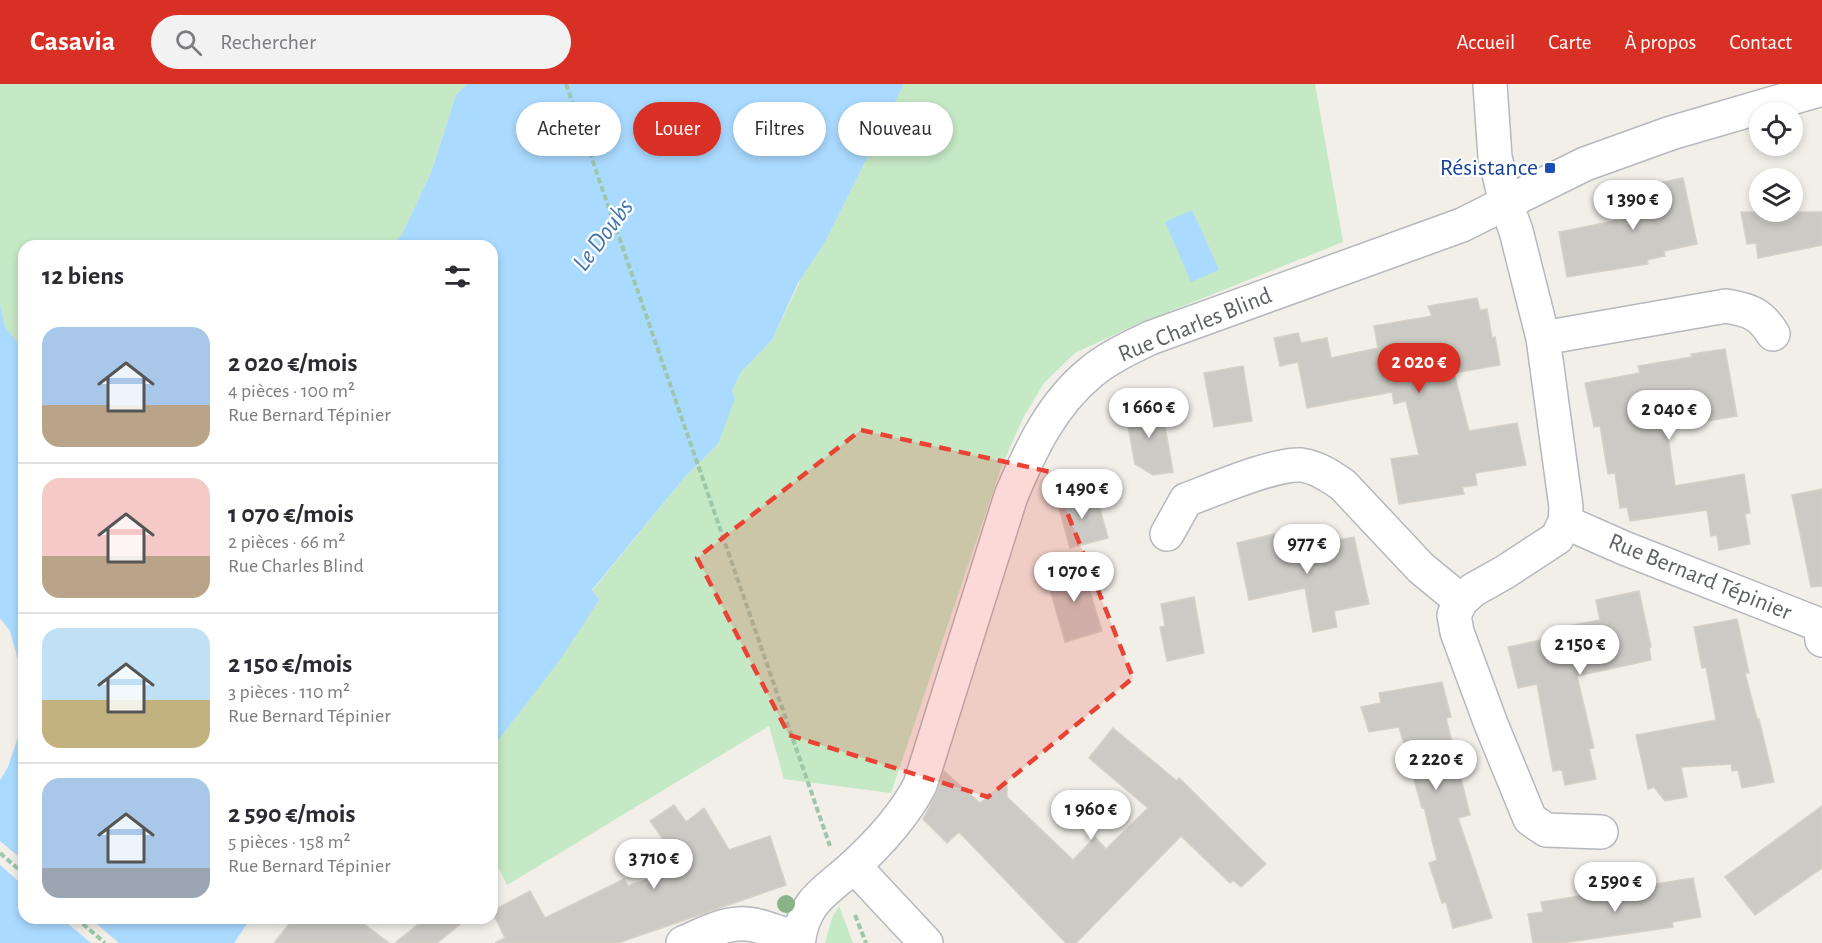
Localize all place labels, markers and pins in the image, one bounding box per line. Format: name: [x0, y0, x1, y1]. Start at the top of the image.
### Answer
place label: Résistance: [1440, 156, 1538, 180]
marker: Résistance: [1543, 161, 1557, 175]
pin: 1 390 €: [1578, 180, 1688, 231]
pin: 2 020 €: [1364, 343, 1474, 394]
pin: 1 660 €: [1094, 388, 1204, 439]
pin: 2 040 €: [1614, 390, 1724, 441]
pin: 1 490 €: [1027, 469, 1137, 520]
pin: 977 €: [1265, 524, 1349, 575]
pin: 1 070 €: [1019, 552, 1129, 603]
pin: 2 150 €: [1525, 625, 1635, 676]
pin: 2 220 €: [1381, 740, 1491, 791]
pin: 1 960 €: [1036, 790, 1146, 841]
pin: 3 710 €: [599, 839, 709, 890]
pin: 2 590 €: [1560, 862, 1670, 913]

